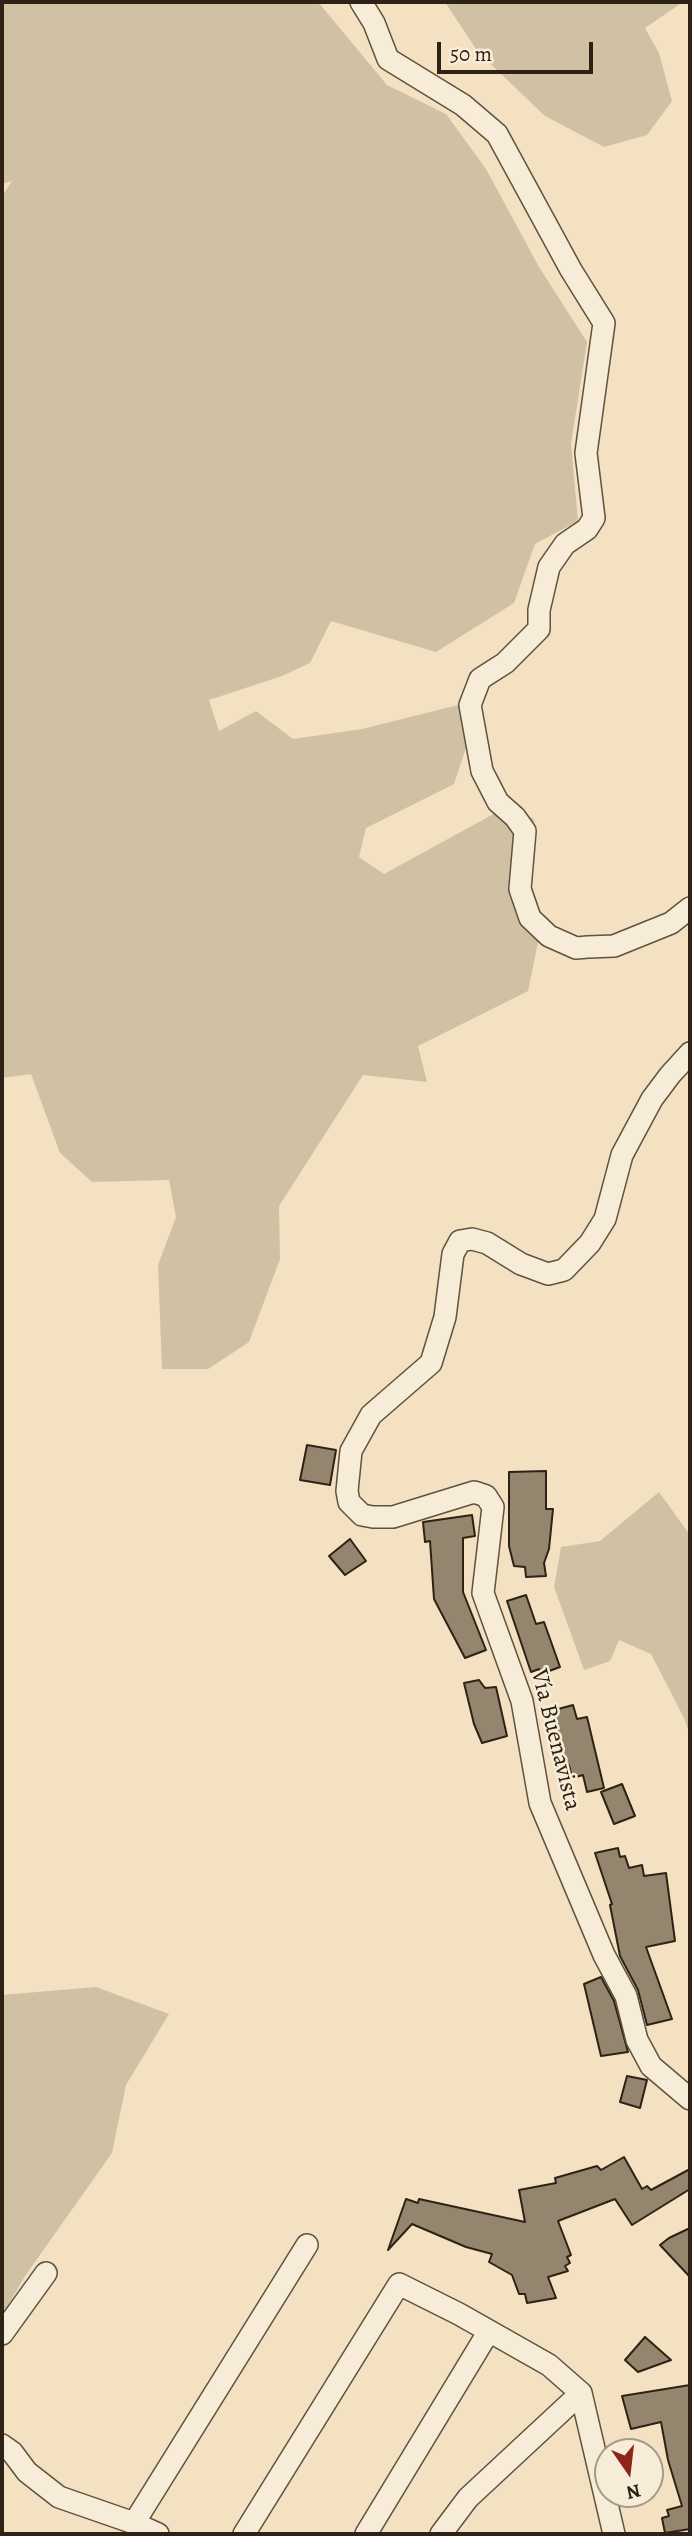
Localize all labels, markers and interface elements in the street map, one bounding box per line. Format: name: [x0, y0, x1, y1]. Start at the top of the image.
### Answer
scale bar: [440, 28, 596, 72]
text: 50 m: [450, 40, 492, 68]
street label: Vía Buenavista: [524, 1666, 586, 1814]
north arrow: [594, 2438, 664, 2508]
text: N: [624, 2477, 643, 2506]

